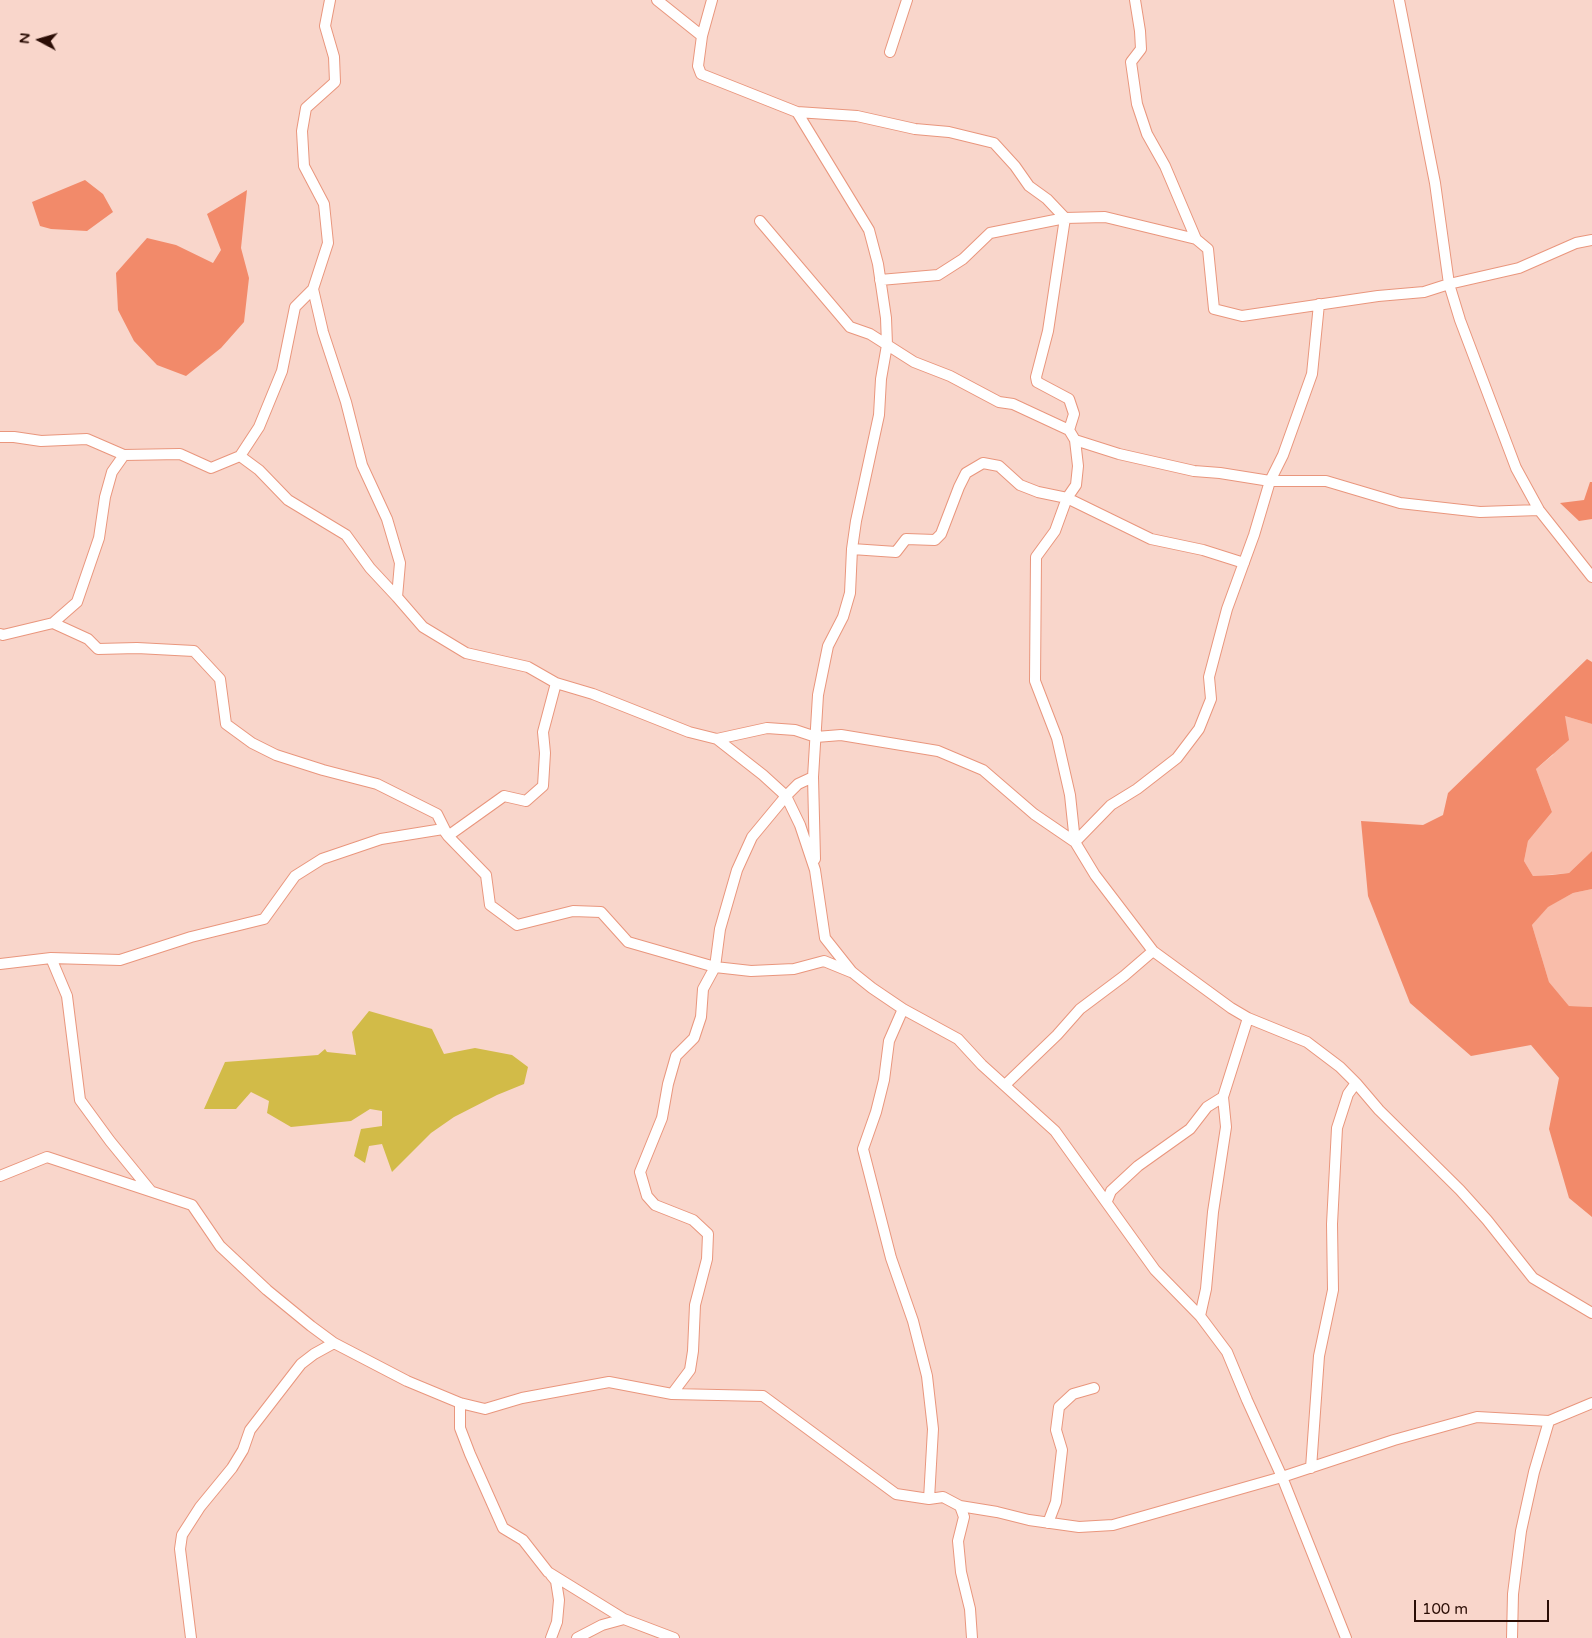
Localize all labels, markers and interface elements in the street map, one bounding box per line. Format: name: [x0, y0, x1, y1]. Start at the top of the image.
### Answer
north arrow: [15, 15, 65, 65]
text: N: [16, 32, 34, 45]
scale bar: [1417, 1590, 1552, 1622]
text: 100 m: [1422, 1600, 1468, 1618]

